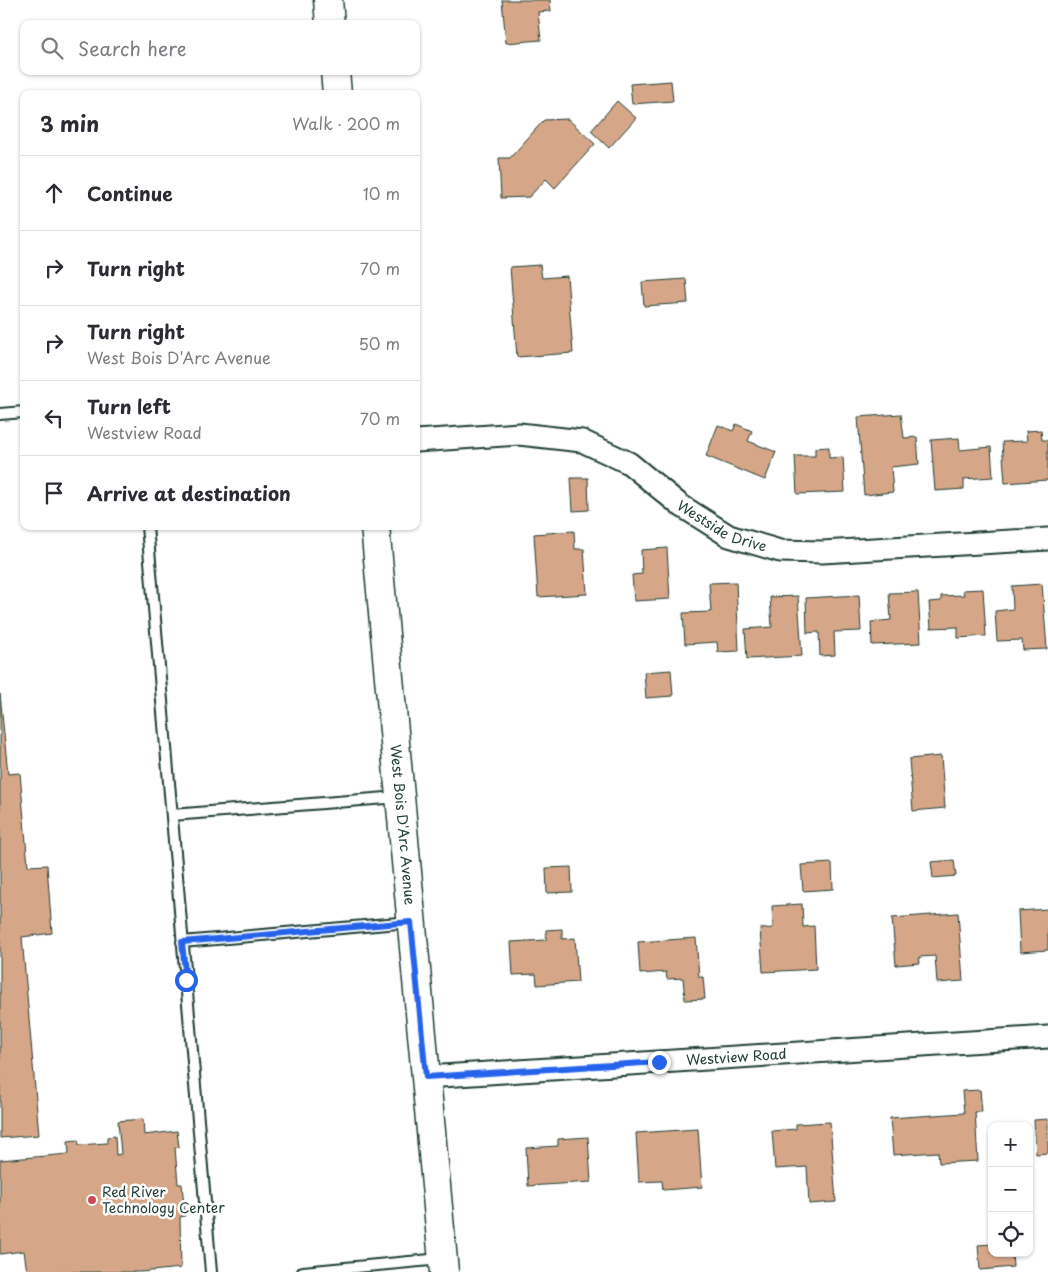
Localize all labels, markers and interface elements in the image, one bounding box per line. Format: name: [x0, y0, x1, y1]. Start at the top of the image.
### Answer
search box: [20, 20, 420, 75]
icon: search: [38, 34, 66, 62]
text: Search here: [78, 34, 187, 62]
text: 3 min: [40, 107, 99, 139]
text: Walk · 200 m: [292, 111, 400, 135]
icon: ahead: [40, 179, 68, 207]
text: Continue: [87, 179, 173, 207]
text: 10 m: [363, 181, 400, 205]
icon: right: [40, 254, 68, 282]
text: Turn right: [87, 254, 185, 282]
text: 70 m: [360, 256, 400, 280]
text: Turn right: [87, 317, 185, 345]
icon: right: [40, 329, 68, 357]
text: 50 m: [359, 331, 400, 355]
text: West Bois D'Arc Avenue: [87, 345, 271, 369]
text: Turn left: [87, 392, 171, 420]
icon: left: [40, 404, 68, 432]
text: 70 m: [360, 406, 400, 430]
text: Westview Road: [87, 420, 202, 444]
icon: arrive: [40, 479, 68, 507]
text: Arrive at destination: [87, 479, 291, 507]
street label: Westside Drive: [673, 495, 769, 557]
street label: West Bois D'Arc Avenue: [385, 744, 421, 906]
route start: [175, 969, 198, 992]
street label: Westview Road: [685, 1043, 787, 1070]
route end: [648, 1051, 671, 1074]
map controls: [988, 1122, 1033, 1257]
button: +: [988, 1122, 1033, 1167]
button: −: [988, 1167, 1033, 1212]
place label: Red River Technology Center: [102, 1181, 225, 1218]
marker: Red River Technology Center: [86, 1194, 98, 1206]
button: locate: [988, 1212, 1033, 1257]

